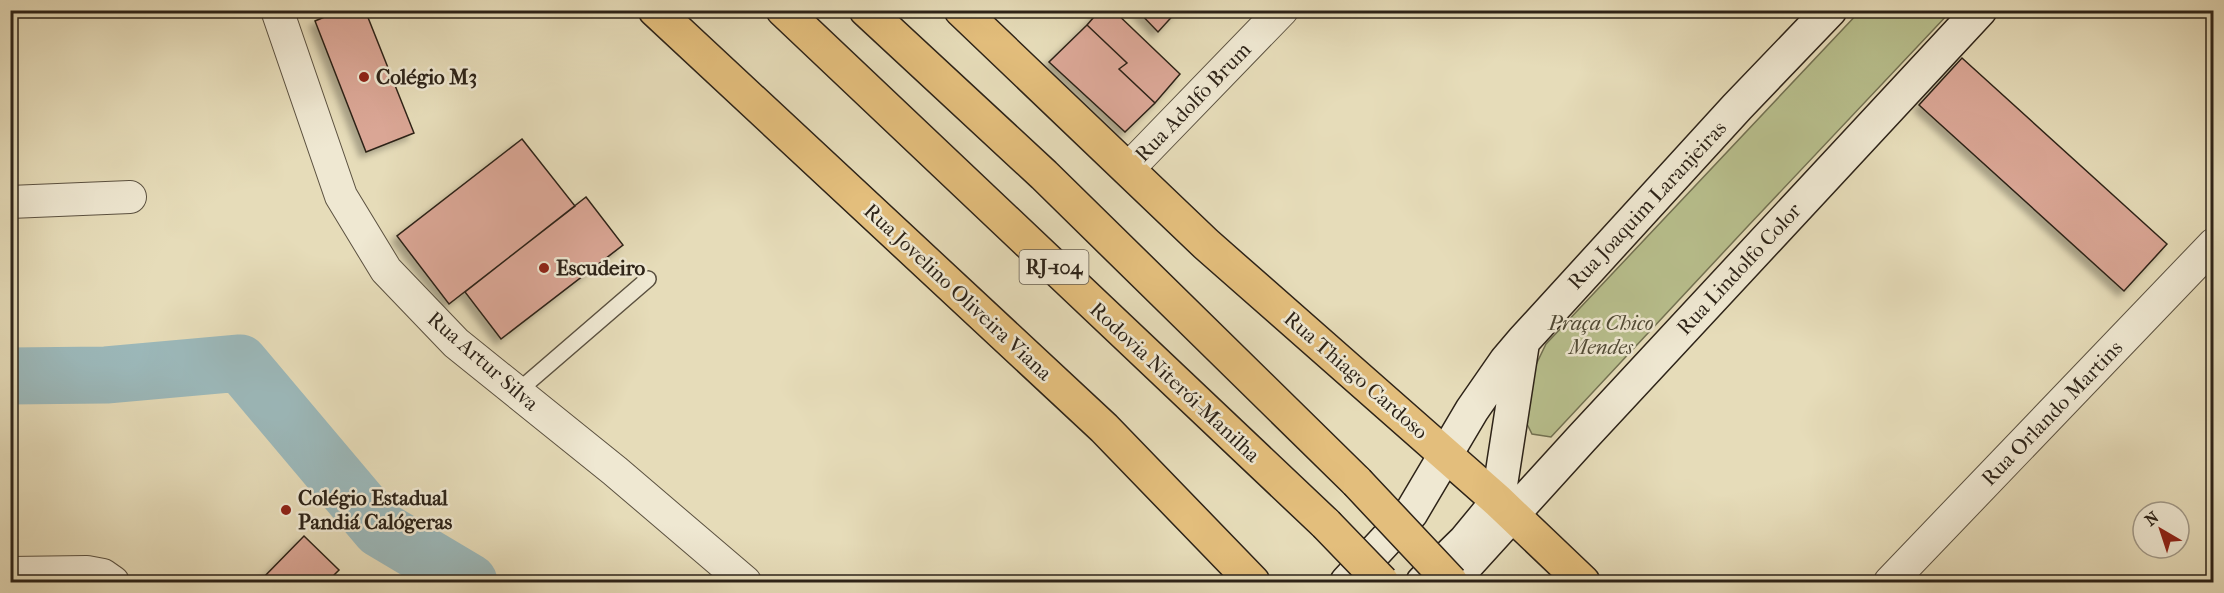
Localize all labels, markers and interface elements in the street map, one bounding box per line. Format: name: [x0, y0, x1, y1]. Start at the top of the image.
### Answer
street label: Rua Adolfo Brum: [1130, 37, 1256, 166]
place label: Colégio M3: [376, 65, 477, 89]
marker: Colégio M3: [357, 70, 371, 84]
street label: Rua Joaquim Laranjeiras: [1563, 116, 1731, 294]
street label: Rua Lindolfo Color: [1672, 198, 1806, 340]
street label: Rua Jovelino Oliveira Viana: [859, 199, 1057, 386]
road number: RJ-104: [1020, 250, 1088, 284]
place label: Escudeiro: [556, 256, 645, 280]
marker: Escudeiro: [537, 261, 551, 275]
street label: Rodovia Niterói-Manilha: [1085, 297, 1265, 467]
street label: Rua Artur Silva: [423, 306, 544, 416]
street label: Rua Thiago Cardoso: [1279, 306, 1433, 444]
park label: Praça Chico Mendes: [1547, 311, 1654, 359]
street label: Rua Orlando Martins: [1977, 335, 2128, 490]
place label: Colégio Estadual Pandiá Calógeras: [298, 486, 453, 534]
north arrow: [2131, 500, 2191, 560]
marker: Colégio Estadual Pandiá Calógeras: [279, 503, 293, 517]
text: N: [2141, 507, 2163, 530]

